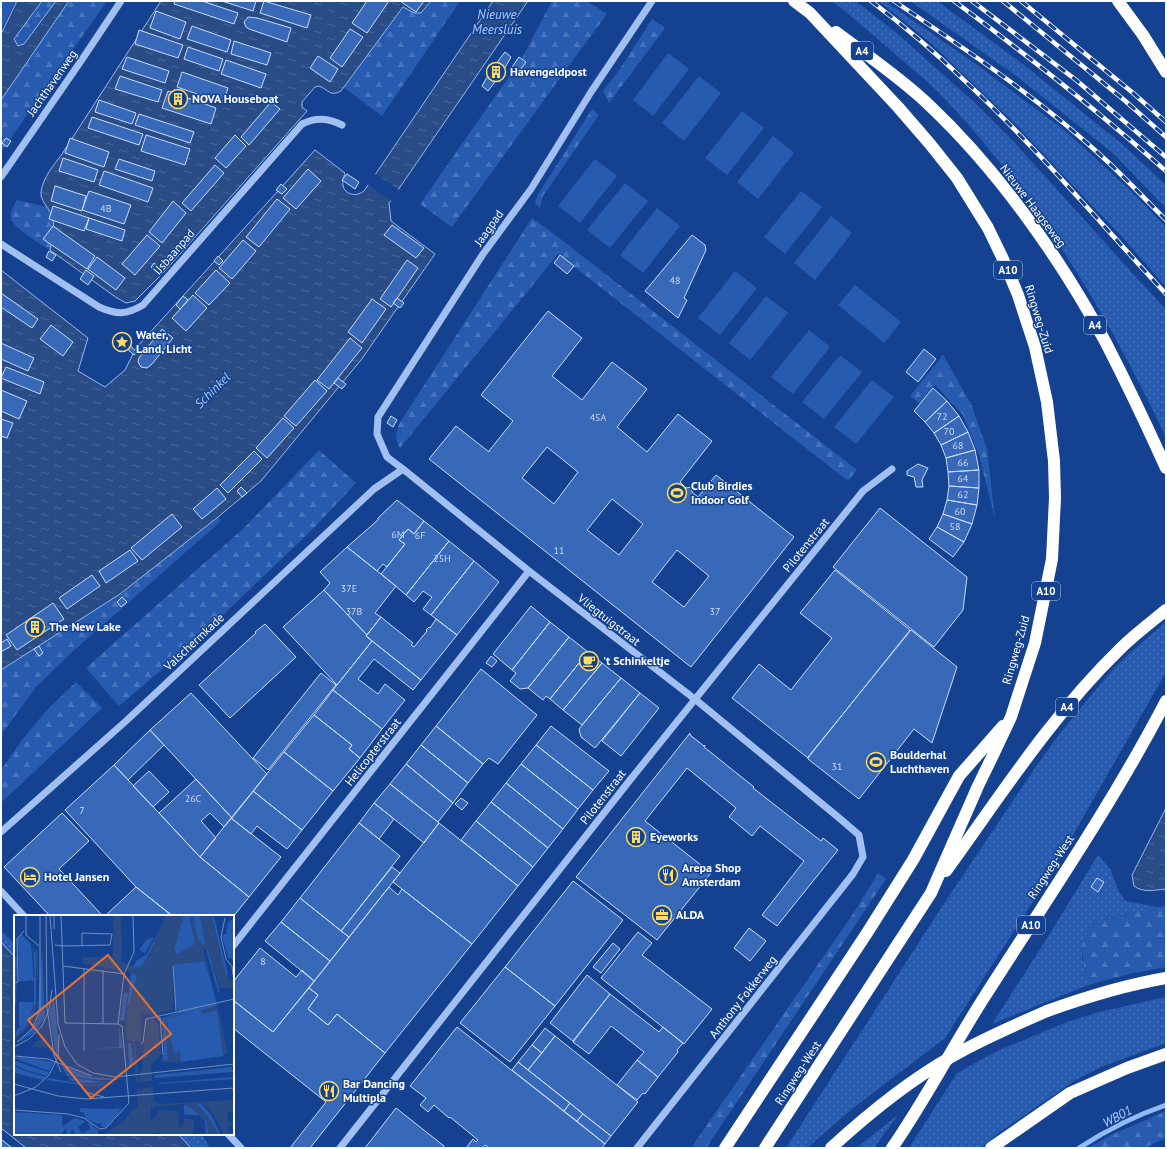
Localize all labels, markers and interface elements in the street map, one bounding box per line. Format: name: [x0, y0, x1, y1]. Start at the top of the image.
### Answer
water label: Nieuwe Meersluis: [472, 6, 523, 38]
road number: A4: [851, 42, 873, 60]
street label: Jachthavenweg: [23, 47, 80, 120]
building icon: Havengeldpost: [485, 61, 507, 83]
place label: Havengeldpost: [510, 64, 588, 79]
building icon: NOVA Houseboat: [167, 88, 189, 110]
place label: NOVA Houseboat: [192, 91, 279, 106]
street label: Nieuwe Haagseweg: [997, 161, 1070, 250]
house number: 4B: [100, 202, 112, 215]
street label: Jaagpad: [470, 207, 506, 250]
street label: IJsbaanpad: [150, 226, 198, 278]
road number: A10: [994, 261, 1022, 279]
house number: 48: [670, 274, 680, 287]
street label: Ringweg-Zuid: [1022, 283, 1057, 355]
road number: A4: [1084, 316, 1106, 334]
place label: Water, Land, Licht: [136, 327, 192, 356]
place icon: Water, Land, Licht: [111, 331, 133, 353]
water label: Schinkel: [191, 368, 234, 412]
house number: 72: [937, 410, 947, 423]
house number: 45A: [590, 411, 607, 424]
house number: 70: [944, 425, 955, 438]
house number: 68: [953, 439, 963, 452]
house number: 66: [958, 456, 968, 469]
house number: 64: [958, 472, 969, 485]
place label: Club Birdies Indoor Golf: [691, 478, 753, 507]
sports icon: Club Birdies Indoor Golf: [666, 482, 688, 504]
house number: 62: [958, 488, 968, 501]
house number: 60: [955, 505, 966, 518]
street label: Pilotenstraat: [779, 514, 832, 575]
house number: 58: [950, 520, 960, 533]
house number: 6M: [391, 528, 405, 541]
house number: 6F: [415, 529, 425, 542]
house number: 11: [554, 544, 564, 557]
house number: 25H: [433, 552, 451, 565]
house number: 37E: [341, 582, 357, 595]
road number: A10: [1032, 582, 1060, 600]
street label: Vliegtuigstraat: [574, 590, 644, 649]
house number: 37B: [346, 605, 363, 618]
house number: 37: [710, 605, 720, 618]
street label: Valschermkade: [160, 610, 227, 674]
street label: Ringweg-Zuid: [999, 614, 1033, 686]
building icon: The New Lake: [24, 616, 46, 638]
place label: The New Lake: [49, 619, 121, 634]
cafe icon: 't Schinkeltje: [578, 650, 600, 672]
place label: 't Schinkeltje: [603, 653, 670, 668]
road number: A4: [1056, 698, 1078, 716]
street label: Helicopterstraat: [341, 715, 404, 789]
place label: Boulderhal Luchthaven: [890, 747, 949, 776]
sports icon: Boulderhal Luchthaven: [865, 751, 887, 773]
house number: 31: [832, 760, 842, 773]
street label: Pilotenstraat: [576, 766, 629, 827]
house number: 26C: [185, 792, 202, 805]
house number: 7: [79, 804, 85, 817]
building icon: Eyeworks: [625, 826, 647, 848]
place label: Eyeworks: [650, 829, 698, 844]
street label: Ringweg-West: [1024, 832, 1077, 902]
place label: Arepa Shop Amsterdam: [682, 860, 741, 889]
restaurant icon: Arepa Shop Amsterdam: [657, 864, 679, 886]
hotel icon: Hotel Jansen: [19, 866, 41, 888]
place label: Hotel Jansen: [44, 869, 109, 884]
office icon: ALDA: [651, 904, 673, 926]
place label: ALDA: [676, 907, 705, 922]
inset map: [14, 915, 234, 1135]
road number: A10: [1017, 916, 1045, 934]
street label: Anthony Fokkerweg: [706, 952, 780, 1041]
house number: 8: [260, 955, 266, 968]
street label: Ringweg-West: [771, 1038, 824, 1108]
place label: Bar Dancing Multipla: [343, 1076, 405, 1105]
restaurant icon: Bar Dancing Multipla: [318, 1080, 340, 1102]
water label: WB01: [1100, 1102, 1135, 1131]

